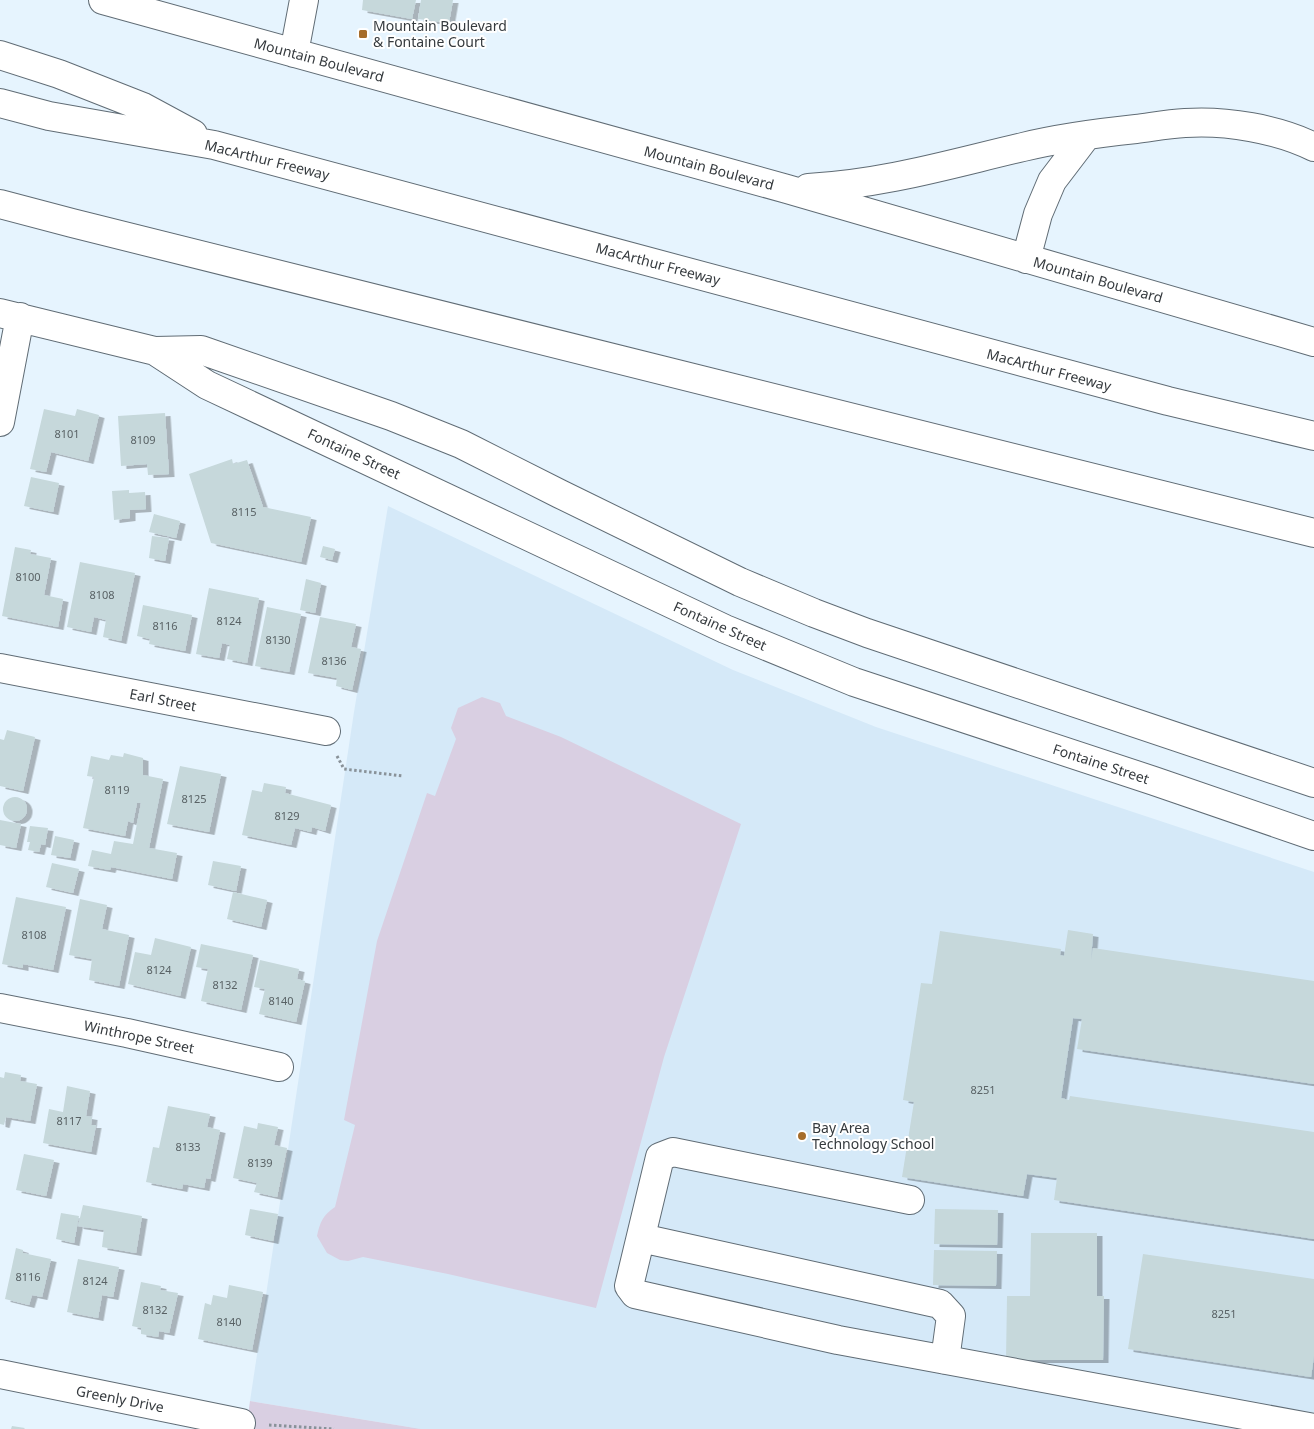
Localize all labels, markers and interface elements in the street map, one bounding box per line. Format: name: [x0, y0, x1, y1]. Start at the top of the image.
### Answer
place label: Mountain Boulevard & Fontaine Court: [373, 16, 507, 51]
marker: Mountain Boulevard & Fontaine Court: [357, 28, 369, 40]
street label: Mountain Boulevard: [252, 33, 386, 86]
street label: MacArthur Freeway: [203, 135, 332, 184]
street label: Mountain Boulevard: [642, 141, 776, 194]
street label: MacArthur Freeway: [594, 238, 723, 289]
street label: Mountain Boulevard: [1031, 252, 1165, 307]
street label: MacArthur Freeway: [985, 344, 1114, 395]
street label: Fontaine Street: [305, 424, 404, 483]
house number: 8101: [54, 426, 80, 441]
house number: 8109: [130, 432, 156, 447]
house number: 8115: [231, 504, 257, 519]
house number: 8100: [15, 569, 41, 584]
house number: 8108: [89, 587, 115, 602]
street label: Fontaine Street: [671, 596, 770, 655]
house number: 8124: [216, 613, 242, 628]
house number: 8116: [152, 618, 178, 633]
house number: 8130: [265, 632, 291, 647]
house number: 8136: [321, 653, 347, 668]
street label: Earl Street: [128, 684, 198, 715]
street label: Fontaine Street: [1051, 739, 1152, 788]
house number: 8119: [104, 782, 130, 797]
house number: 8125: [181, 791, 207, 806]
house number: 8129: [274, 808, 300, 823]
house number: 8108: [21, 927, 47, 942]
house number: 8124: [146, 962, 172, 977]
house number: 8132: [212, 977, 238, 992]
house number: 8140: [268, 993, 294, 1008]
street label: Winthrope Street: [82, 1016, 196, 1057]
house number: 8251: [970, 1082, 996, 1097]
house number: 8117: [56, 1113, 82, 1128]
place label: Bay Area Technology School: [812, 1118, 934, 1153]
marker: Bay Area Technology School: [796, 1130, 808, 1142]
house number: 8133: [175, 1139, 201, 1154]
house number: 8139: [247, 1155, 273, 1170]
house number: 8116: [15, 1269, 41, 1284]
house number: 8124: [82, 1273, 108, 1288]
house number: 8132: [142, 1302, 168, 1317]
house number: 8251: [1211, 1306, 1237, 1321]
house number: 8140: [216, 1314, 242, 1329]
street label: Greenly Drive: [75, 1381, 166, 1416]

